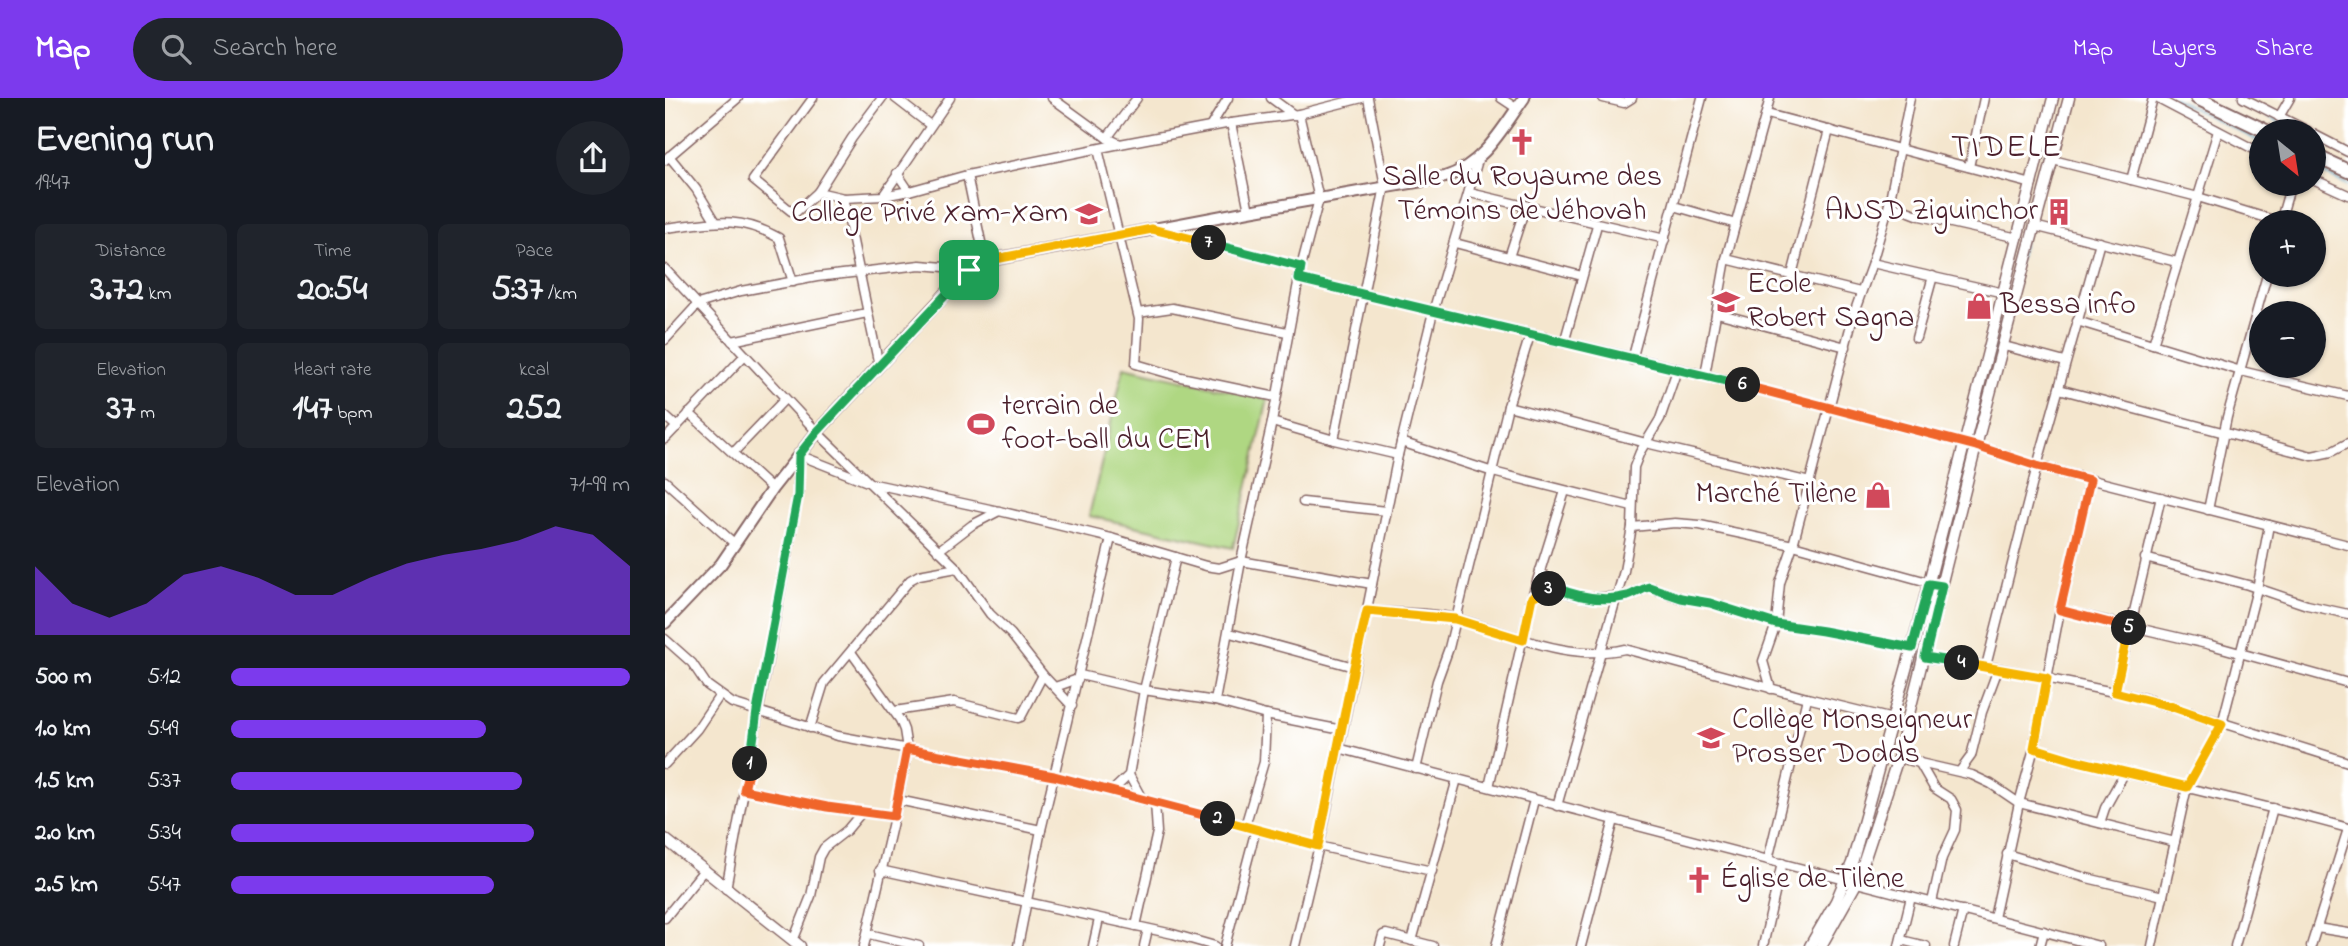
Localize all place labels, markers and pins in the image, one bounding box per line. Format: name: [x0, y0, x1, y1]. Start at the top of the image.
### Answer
church icon: Salle du Royaume des Témoins de Jéhovah: [1507, 127, 1537, 157]
place label: Salle du Royaume des Témoins de Jéhovah: [1382, 156, 1662, 234]
place label: ANSD Ziguinchor: [1825, 190, 2039, 234]
place label: Collège Privé Xam-Xam: [791, 192, 1068, 236]
building icon: ANSD Ziguinchor: [2044, 197, 2074, 227]
school or university icon: Collège Privé Xam-Xam: [1074, 199, 1104, 229]
pin: 7: [1191, 226, 1227, 260]
pin: [939, 240, 999, 300]
place label: Ecole Robert Sagna: [1747, 263, 1914, 341]
place label: Bessa info: [1999, 284, 2136, 328]
school or university icon: Ecole Robert Sagna: [1711, 287, 1741, 317]
shop icon: Bessa info: [1964, 291, 1994, 321]
pin: 6: [1725, 368, 1761, 402]
place label: terrain de foot-ball du CEM: [1002, 385, 1211, 463]
sports icon: terrain de foot-ball du CEM: [966, 409, 996, 439]
place label: Marché Tilène: [1695, 473, 1858, 517]
shop icon: Marché Tilène: [1863, 480, 1893, 510]
pin: 3: [1531, 572, 1567, 606]
pin: 5: [2111, 610, 2147, 646]
pin: 4: [1945, 646, 1979, 680]
place label: Collège Monseigneur Prosser Dodds: [1732, 699, 1973, 777]
school or university icon: Collège Monseigneur Prosser Dodds: [1696, 723, 1726, 753]
pin: 1: [733, 746, 767, 782]
pin: 2: [1201, 802, 1235, 836]
place label: Église de Tilène: [1720, 858, 1905, 902]
church icon: Église de Tilène: [1684, 865, 1714, 895]

